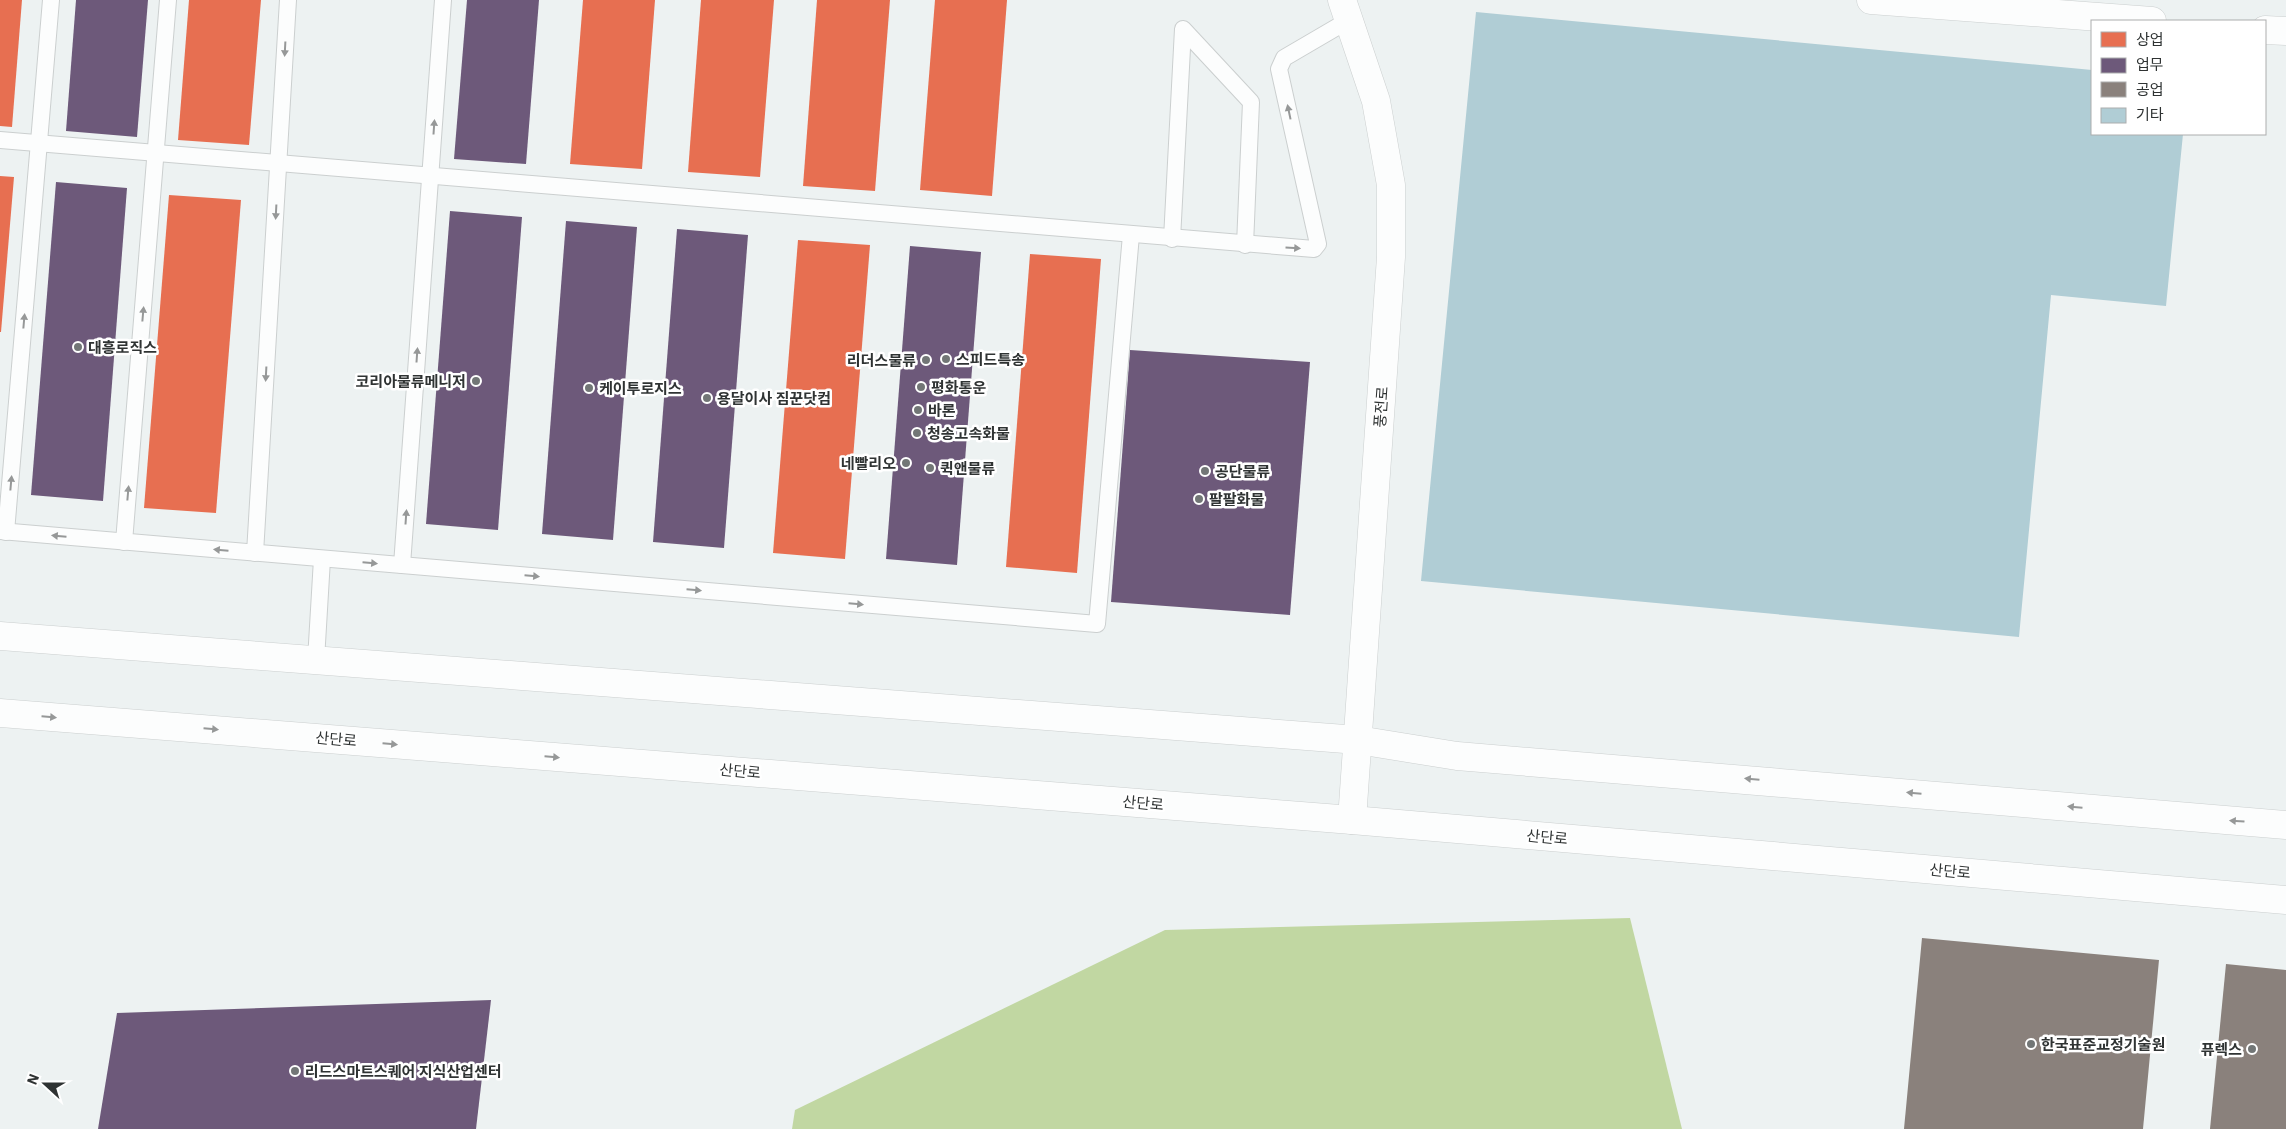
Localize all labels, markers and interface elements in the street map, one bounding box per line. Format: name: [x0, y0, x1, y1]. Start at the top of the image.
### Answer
legend: [2091, 20, 2266, 135]
text: 상업: [2136, 30, 2164, 49]
one-way arrow: [281, 41, 289, 57]
text: 업무: [2136, 55, 2164, 74]
text: 공업: [2136, 80, 2164, 99]
one-way arrow: [1285, 104, 1293, 119]
text: 기타: [2136, 105, 2164, 124]
one-way arrow: [430, 119, 438, 135]
one-way arrow: [271, 204, 279, 220]
one-way arrow: [1286, 244, 1302, 252]
one-way arrow: [139, 305, 147, 321]
one-way arrow: [20, 313, 28, 329]
place label: 대흥로직스: [88, 338, 157, 357]
marker: 대흥로직스: [72, 341, 84, 353]
one-way arrow: [414, 346, 422, 362]
place label: 스피드특송: [956, 350, 1025, 369]
place label: 리더스물류: [847, 351, 916, 370]
marker: 스피드특송: [940, 353, 952, 365]
marker: 리더스물류: [920, 354, 932, 366]
one-way arrow: [261, 367, 269, 383]
place label: 코리아물류메니저: [356, 372, 466, 391]
marker: 코리아물류메니저: [470, 375, 482, 387]
place label: 평화통운: [931, 378, 986, 397]
place label: 케이투로지스: [599, 379, 682, 398]
marker: 평화통운: [915, 381, 927, 393]
marker: 케이투로지스: [583, 382, 595, 394]
street label: 풍전로: [1370, 386, 1392, 428]
place label: 용달이사 짐꾼닷컴: [717, 389, 831, 408]
marker: 용달이사 짐꾼닷컴: [701, 392, 713, 404]
place label: 바론: [928, 401, 956, 420]
marker: 바론: [912, 404, 924, 416]
place label: 청송고속화물: [927, 424, 1010, 443]
marker: 청송고속화물: [911, 427, 923, 439]
place label: 네빨리오: [841, 454, 896, 473]
marker: 네빨리오: [900, 457, 912, 469]
place label: 퀵앤물류: [940, 459, 995, 478]
marker: 퀵앤물류: [924, 462, 936, 474]
place label: 공단물류: [1215, 462, 1270, 481]
marker: 공단물류: [1199, 465, 1211, 477]
one-way arrow: [7, 475, 15, 491]
one-way arrow: [124, 485, 132, 501]
place label: 팔팔화물: [1209, 490, 1264, 509]
marker: 팔팔화물: [1193, 493, 1205, 505]
one-way arrow: [402, 508, 410, 524]
one-way arrow: [51, 532, 67, 540]
one-way arrow: [213, 545, 229, 553]
one-way arrow: [363, 559, 379, 567]
one-way arrow: [525, 573, 541, 581]
one-way arrow: [687, 586, 703, 594]
one-way arrow: [849, 600, 865, 608]
one-way arrow: [41, 713, 57, 721]
one-way arrow: [203, 726, 219, 734]
street label: 산단로: [315, 728, 357, 750]
one-way arrow: [382, 740, 398, 748]
one-way arrow: [544, 753, 560, 761]
street label: 산단로: [719, 760, 761, 782]
one-way arrow: [1743, 775, 1759, 783]
one-way arrow: [1905, 789, 1921, 797]
street label: 산단로: [1122, 792, 1164, 814]
one-way arrow: [2067, 803, 2083, 811]
one-way arrow: [2229, 816, 2245, 824]
street label: 산단로: [1526, 826, 1568, 848]
street label: 산단로: [1929, 860, 1971, 882]
place label: 한국표준교정기술원: [2041, 1035, 2165, 1054]
marker: 한국표준교정기술원: [2025, 1038, 2037, 1050]
place label: 퓨렉스: [2201, 1040, 2242, 1059]
marker: 퓨렉스: [2246, 1043, 2258, 1055]
north arrow: [20, 1059, 70, 1109]
place label: 리드스마트스퀘어 지식산업센터: [305, 1062, 502, 1081]
marker: 리드스마트스퀘어 지식산업센터: [289, 1065, 301, 1077]
text: N: [23, 1071, 43, 1087]

